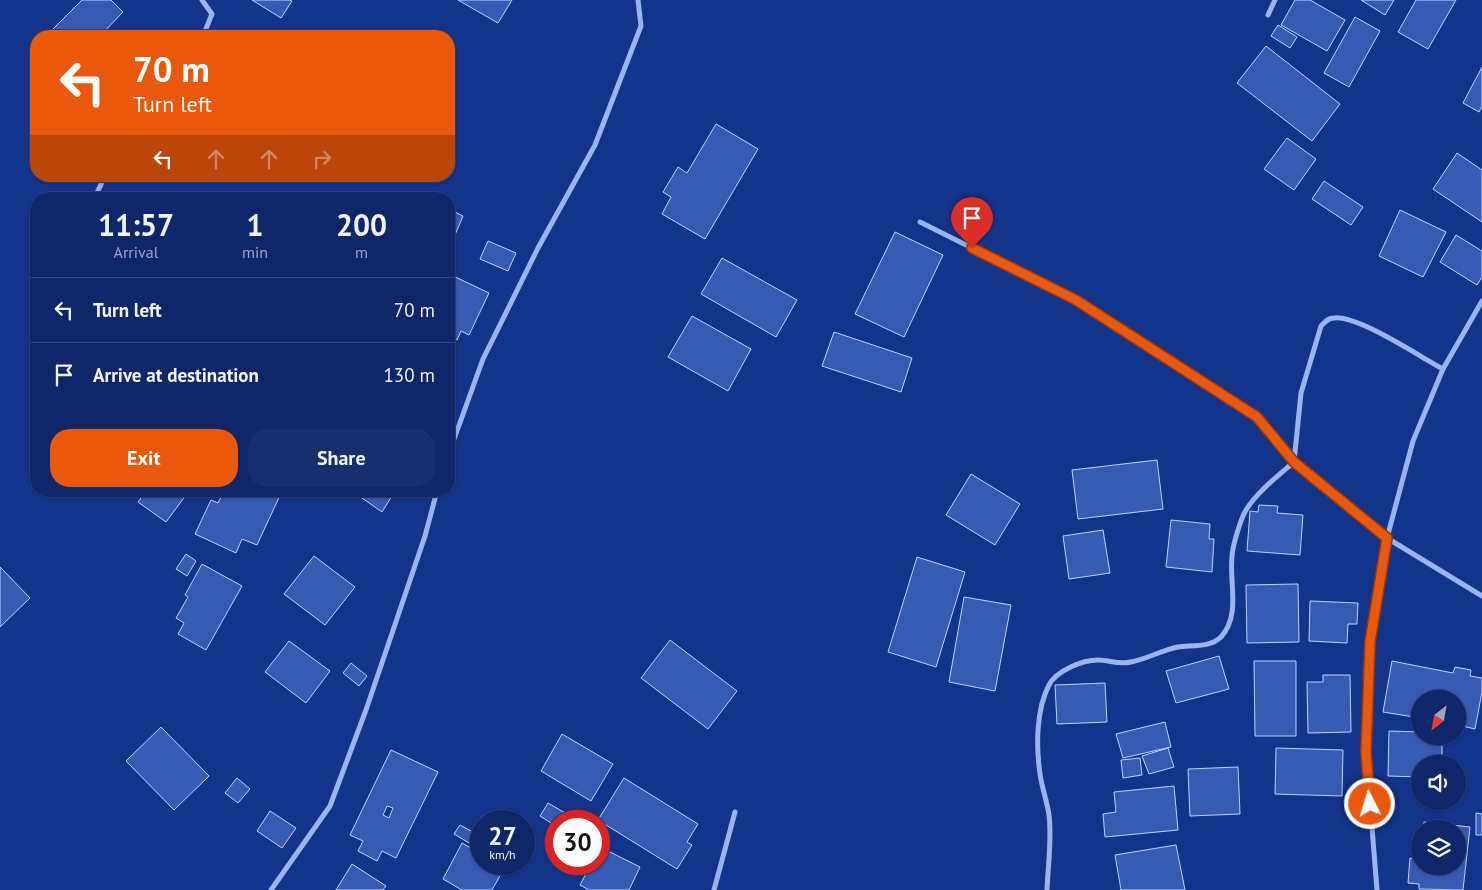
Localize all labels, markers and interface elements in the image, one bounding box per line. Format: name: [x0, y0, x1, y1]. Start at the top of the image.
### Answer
text: 70 m: [133, 46, 210, 92]
icon: left: [50, 50, 115, 115]
text: Turn left: [133, 90, 212, 118]
icon: left: [149, 145, 177, 173]
icon: ahead: [202, 145, 230, 173]
icon: ahead: [255, 145, 283, 173]
icon: right: [308, 145, 336, 173]
pin: [951, 197, 993, 248]
icon: arrive: [958, 204, 986, 232]
text: 11:57: [98, 205, 174, 244]
text: 1: [247, 205, 264, 244]
text: 200: [336, 205, 387, 244]
text: Arrival: [114, 242, 158, 262]
text: min: [242, 242, 268, 262]
text: m: [355, 242, 368, 262]
icon: left: [50, 296, 78, 324]
text: Turn left: [93, 298, 162, 322]
text: 70 m: [394, 298, 435, 322]
icon: arrive: [50, 361, 78, 389]
text: Arrive at destination: [93, 363, 259, 387]
text: 130 m: [383, 363, 435, 387]
button: Exit: [50, 429, 238, 487]
button: Share: [248, 429, 435, 487]
north arrow: [1411, 690, 1466, 745]
map controls: [1411, 690, 1466, 875]
button: sound: [1411, 755, 1466, 810]
position arrow: [1343, 777, 1395, 829]
speed limit sign: 30: [545, 810, 610, 875]
text: 27: [488, 820, 517, 852]
button: layers: [1411, 820, 1466, 875]
text: km/h: [489, 847, 516, 862]

